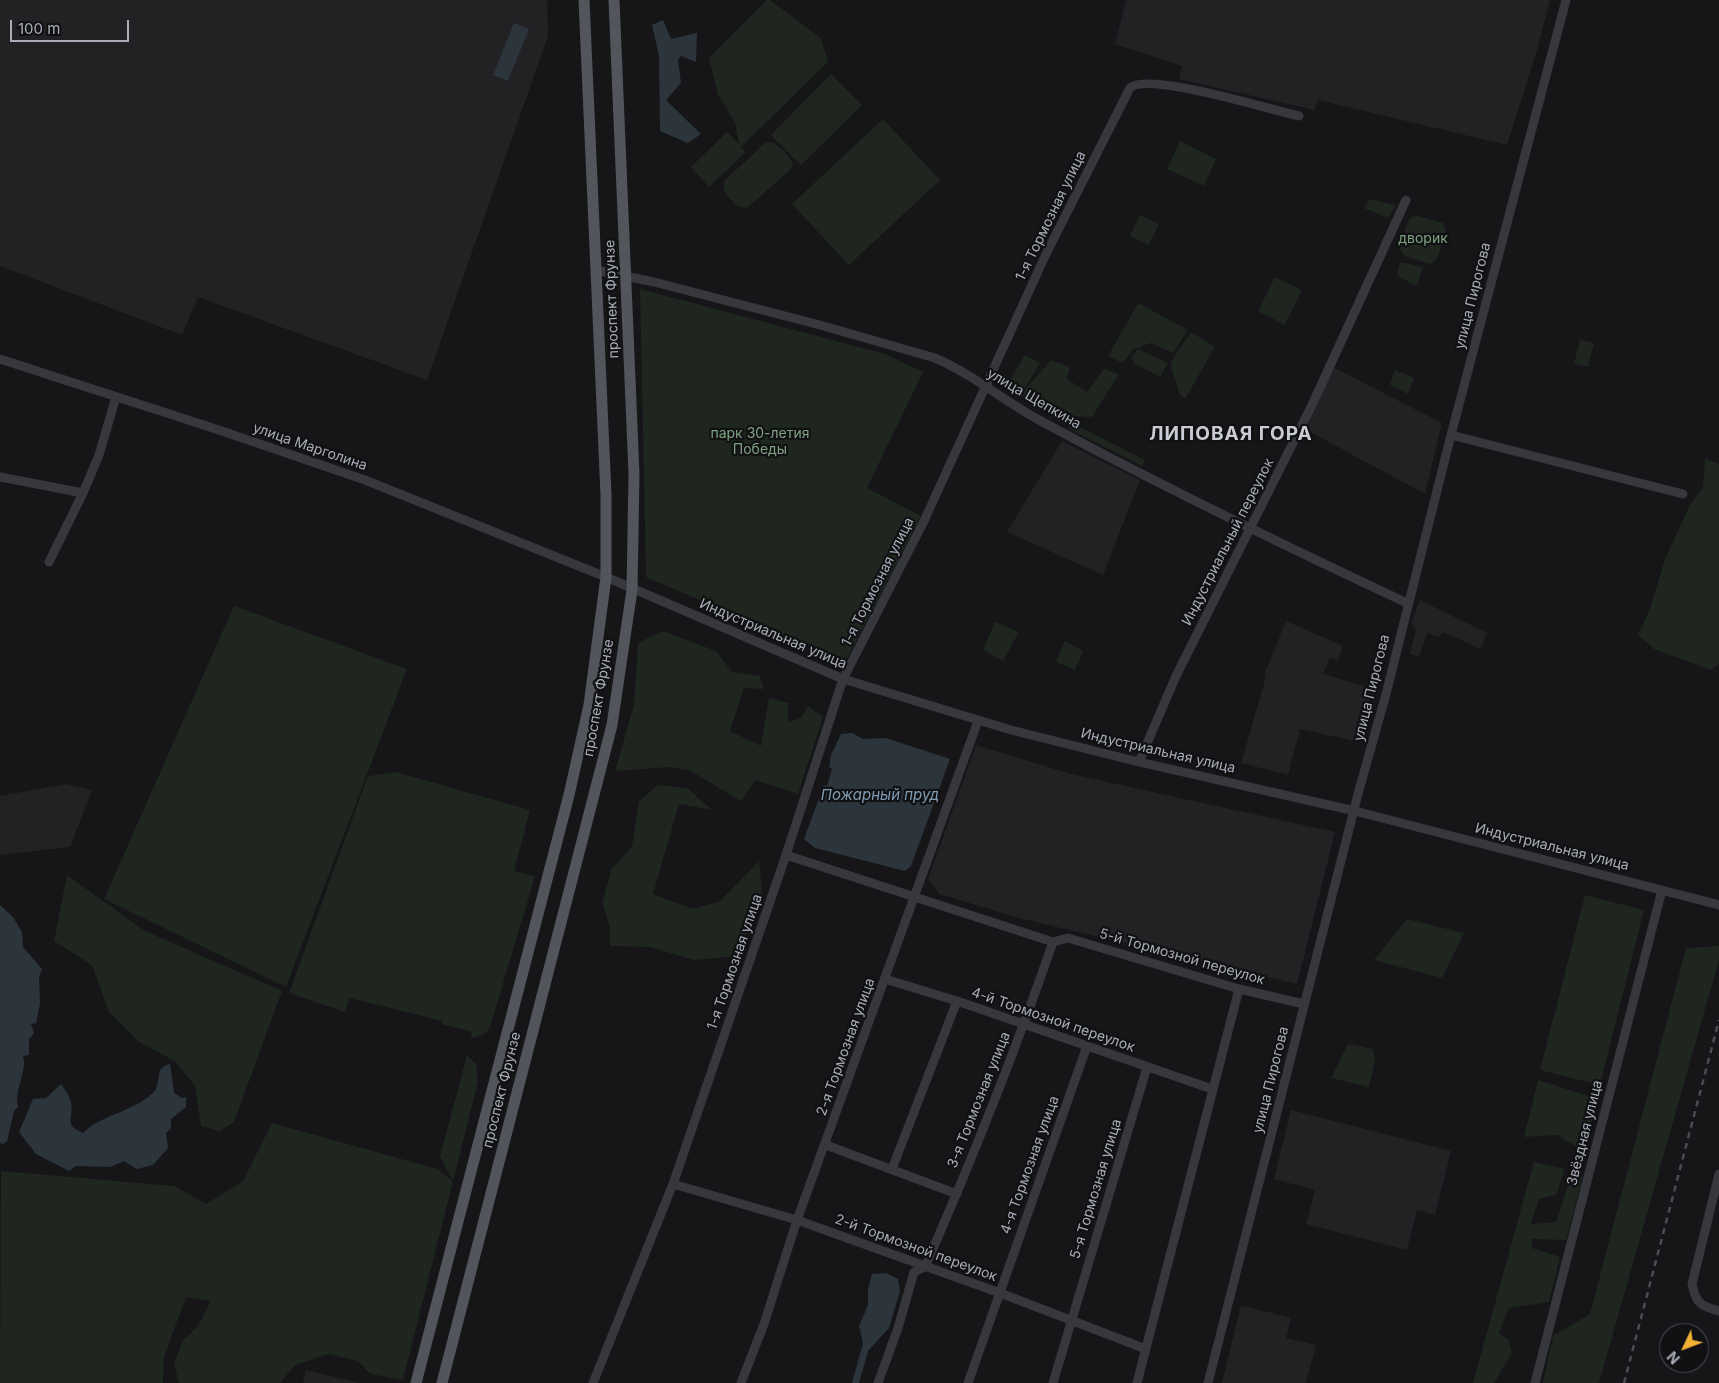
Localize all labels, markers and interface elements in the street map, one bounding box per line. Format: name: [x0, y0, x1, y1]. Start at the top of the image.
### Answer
scale bar: [12, 10, 131, 42]
text: 100 m: [18, 19, 60, 38]
street label: 1-я Тормозная улица: [1012, 148, 1090, 284]
park label: дворик: [1398, 231, 1448, 247]
street label: проспект Фрунзе: [602, 239, 622, 359]
street label: улица Пирогова: [1452, 241, 1494, 351]
street label: улица Щепкина: [984, 365, 1084, 433]
street label: улица Марголина: [251, 420, 369, 474]
district label: ЛИПОВАЯ ГОРА: [1148, 423, 1314, 445]
park label: парк 30-летия Победы: [710, 426, 810, 458]
street label: Индустриальный переулок: [1178, 456, 1278, 628]
street label: 1-я Тормозная улица: [838, 515, 918, 649]
street label: Индустриальная улица: [697, 595, 849, 673]
street label: улица Пирогова: [1351, 633, 1393, 743]
street label: проспект Фрунзе: [580, 638, 618, 758]
street label: Индустриальная улица: [1079, 725, 1237, 777]
water label: Пожарный пруд: [821, 786, 939, 804]
street label: Индустриальная улица: [1473, 820, 1631, 874]
street label: 1-я Тормозная улица: [704, 892, 766, 1032]
street label: 5-й Тормозной переулок: [1097, 925, 1267, 989]
street label: 2-я Тормозная улица: [813, 976, 879, 1118]
street label: 4-й Тормозной переулок: [969, 984, 1137, 1056]
street label: улица Пирогова: [1250, 1025, 1292, 1135]
street label: 3-я Тормозная улица: [944, 1029, 1014, 1171]
street label: проспект Фрунзе: [479, 1030, 525, 1150]
street label: Звёздная улица: [1564, 1079, 1606, 1187]
street label: 4-я Тормозная улица: [997, 1094, 1063, 1236]
street label: 5-я Тормозная улица: [1067, 1117, 1125, 1261]
street label: 2-й Тормозной переулок: [833, 1211, 999, 1285]
north arrow: [1659, 1323, 1709, 1373]
text: N: [1664, 1348, 1683, 1368]

